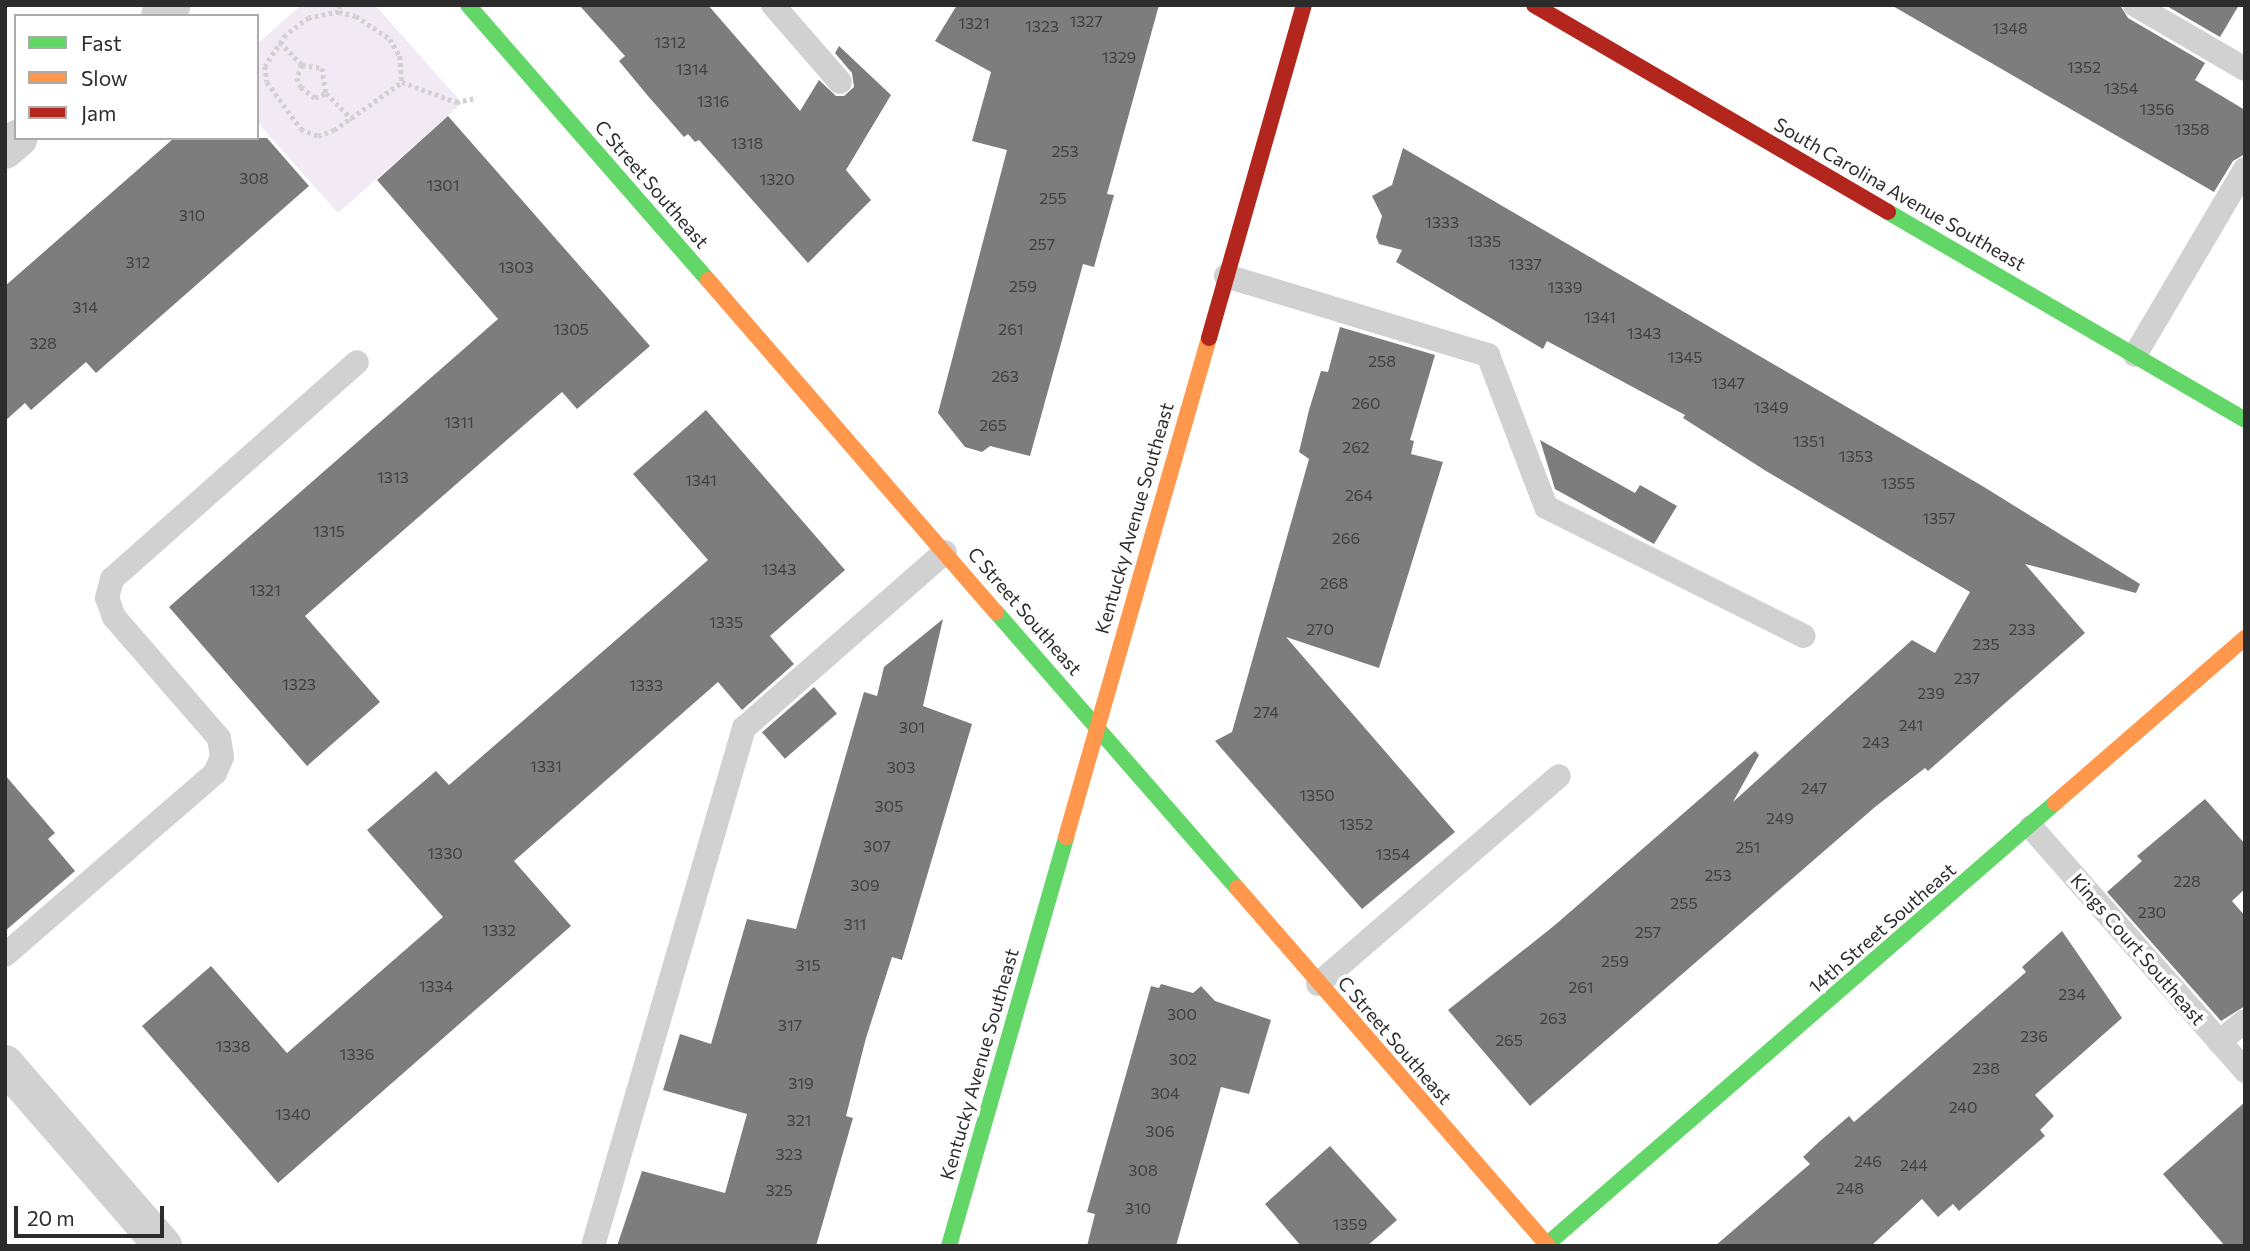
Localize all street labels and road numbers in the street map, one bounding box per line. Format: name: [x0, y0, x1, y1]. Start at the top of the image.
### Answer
street label: South Carolina Avenue Southeast: [1770, 113, 2030, 275]
street label: C Street Southeast: [590, 115, 714, 253]
street label: Kentucky Avenue Southeast: [1090, 400, 1178, 636]
street label: C Street Southeast: [963, 542, 1087, 680]
street label: 14th Street Southeast: [1804, 858, 1960, 998]
street label: Kings Court Southeast: [2066, 869, 2210, 1029]
street label: Kentucky Avenue Southeast: [935, 946, 1023, 1182]
street label: C Street Southeast: [1333, 971, 1457, 1109]

